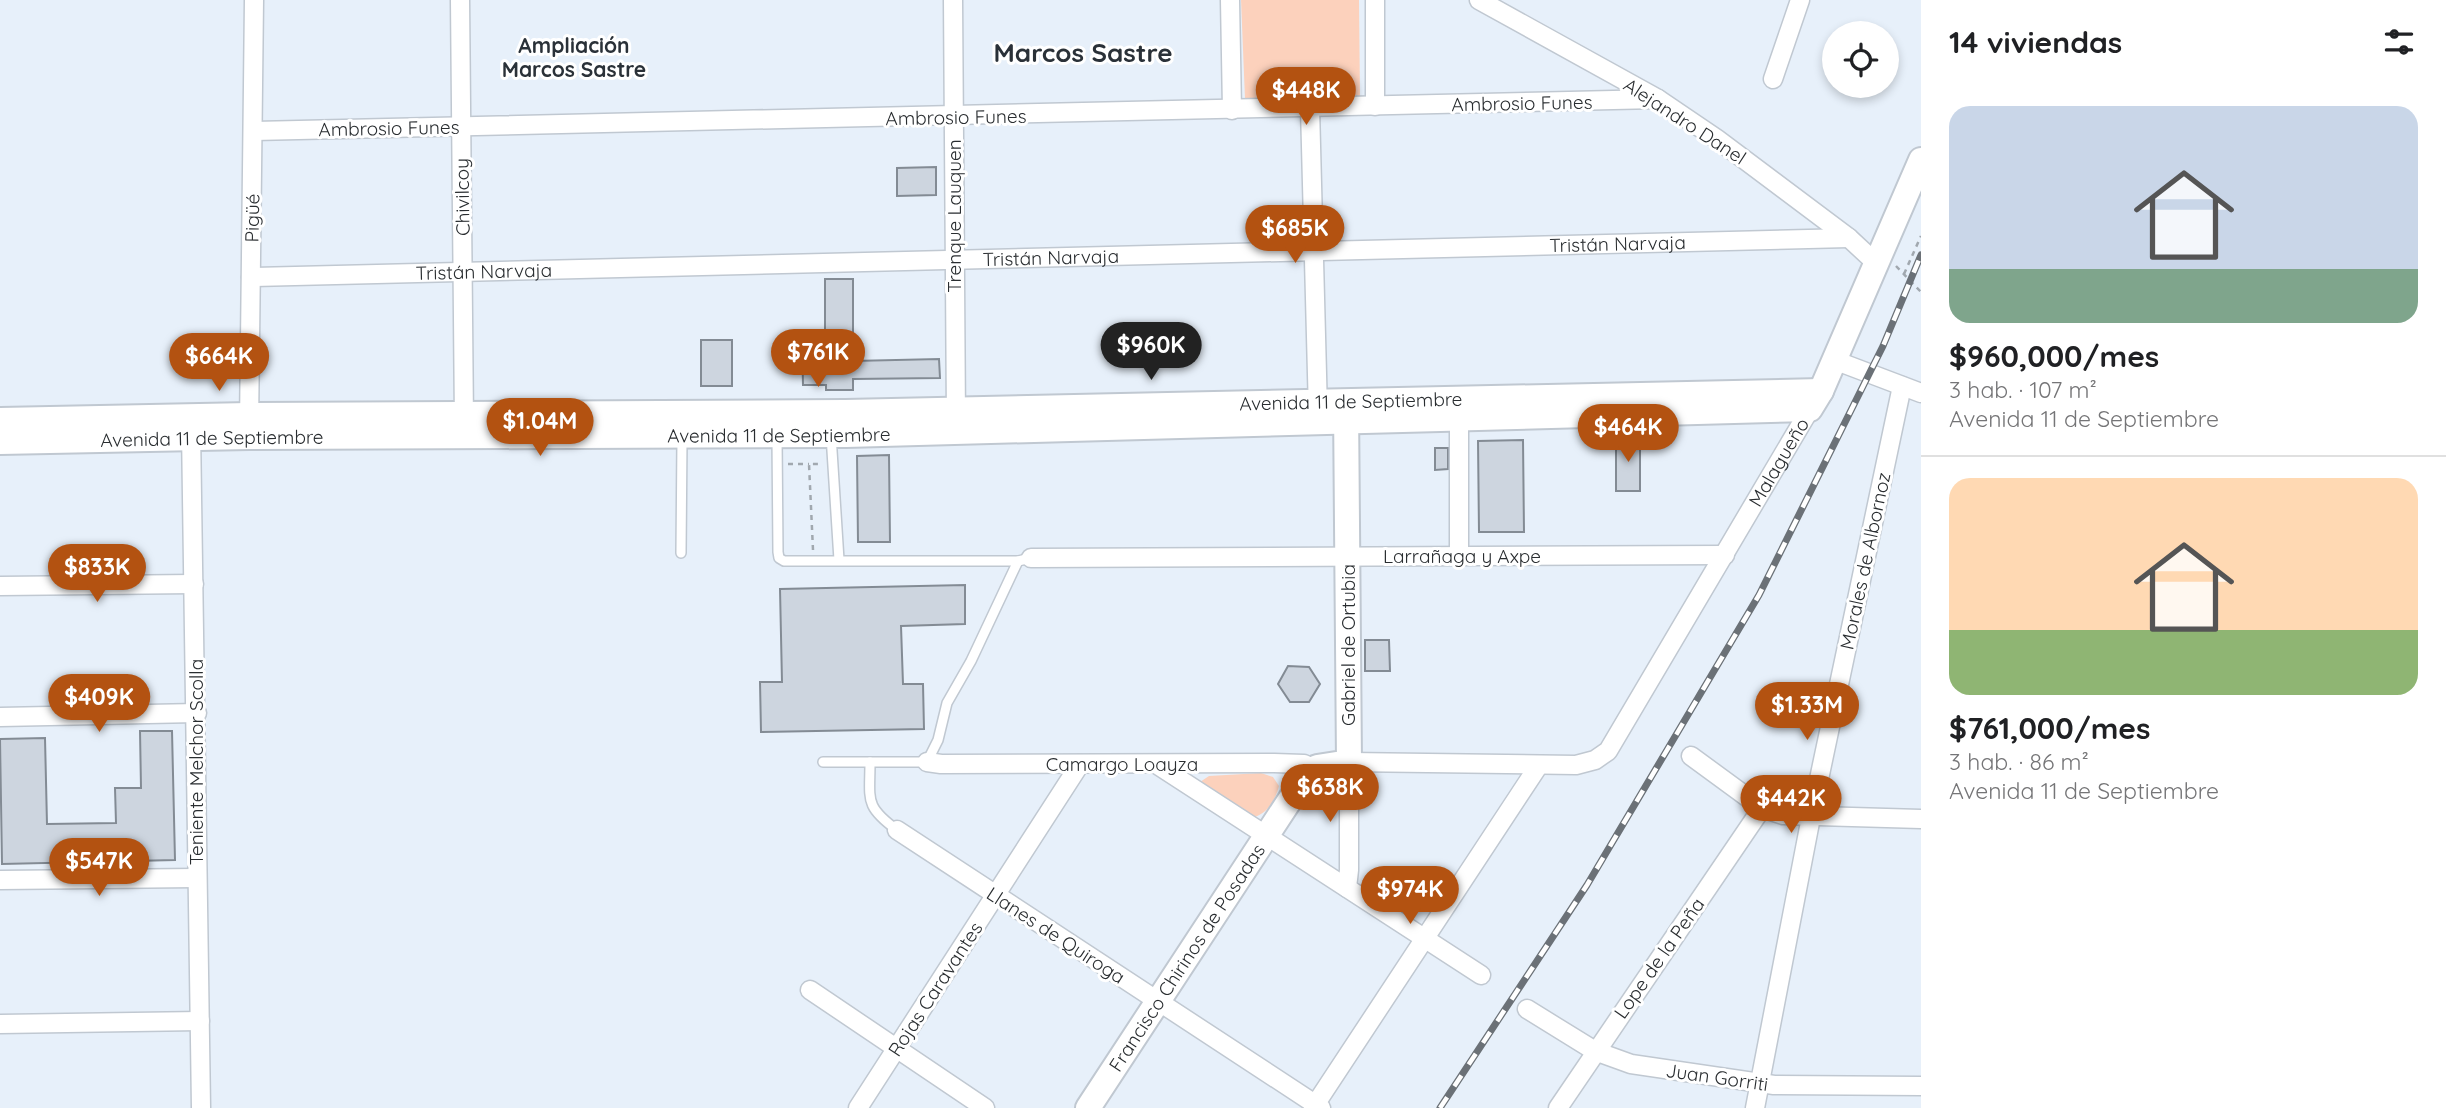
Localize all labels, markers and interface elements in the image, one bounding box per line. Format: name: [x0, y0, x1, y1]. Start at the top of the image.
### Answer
map controls: [1822, 21, 1899, 98]
button: locate: [1822, 21, 1899, 98]
text: 14 viviendas: [1949, 23, 2122, 61]
icon: filters: [2380, 23, 2418, 61]
district label: Ampliación Marcos Sastre: [502, 32, 646, 82]
district label: Marcos Sastre: [994, 36, 1172, 69]
pin: $448K: [1257, 68, 1355, 127]
street label: Alejandro Danel: [1619, 72, 1751, 170]
text: $448K: [1272, 75, 1340, 104]
street label: Ambrosio Funes: [1451, 90, 1593, 116]
street label: Ambrosio Funes: [885, 104, 1027, 130]
street label: Ambrosio Funes: [318, 115, 460, 141]
street label: Trenque Lauquen: [942, 139, 966, 293]
icon: home: [2121, 152, 2247, 278]
street label: Chivilcoy: [449, 158, 475, 236]
street label: Pigüé: [240, 193, 264, 243]
pin: $685K: [1246, 205, 1344, 265]
text: $685K: [1261, 213, 1329, 242]
street label: Tristán Narvaja: [1549, 230, 1686, 257]
street label: Tristán Narvaja: [982, 244, 1119, 271]
street label: Tristán Narvaja: [415, 258, 553, 285]
pin: $960K: [1102, 322, 1200, 382]
pin: $761K: [769, 330, 867, 389]
text: $960K: [1117, 330, 1185, 359]
pin: $664K: [170, 334, 268, 393]
text: $761K: [787, 337, 849, 366]
text: $960,000/mes: [1949, 337, 2159, 375]
text: $664K: [185, 341, 253, 370]
text: 3 hab. · 107 m²: [1949, 375, 2097, 404]
street label: Avenida 11 de Septiembre: [1239, 387, 1463, 416]
pin: $1.04M: [483, 398, 597, 458]
text: Avenida 11 de Septiembre: [1949, 404, 2219, 433]
pin: $464K: [1579, 405, 1677, 464]
text: $1.04M: [503, 406, 577, 435]
text: $464K: [1594, 412, 1662, 441]
street label: Malagueño: [1743, 414, 1814, 511]
street label: Avenida 11 de Septiembre: [667, 422, 891, 448]
street label: Avenida 11 de Septiembre: [100, 425, 324, 452]
street label: Morales de Albornoz: [1834, 470, 1896, 652]
icon: home: [2121, 524, 2247, 650]
pin: $833K: [48, 544, 146, 604]
street label: Larrañaga y Axpe: [1383, 544, 1541, 568]
text: $833K: [64, 552, 130, 581]
street label: Gabriel de Ortubia: [1336, 564, 1360, 726]
street label: Teniente Melchor Scolla: [184, 659, 208, 865]
pin: $409K: [50, 674, 148, 734]
text: $409K: [64, 682, 134, 711]
pin: $1.33M: [1750, 682, 1864, 742]
text: $1.33M: [1771, 690, 1843, 719]
text: $761,000/mes: [1949, 709, 2151, 747]
text: 3 hab. · 86 m²: [1949, 747, 2089, 776]
street label: Camargo Loayza: [1046, 752, 1198, 776]
pin: $638K: [1281, 764, 1379, 824]
text: $638K: [1297, 772, 1363, 801]
pin: $442K: [1742, 776, 1840, 835]
text: Avenida 11 de Septiembre: [1949, 776, 2219, 805]
text: $442K: [1757, 783, 1825, 812]
pin: $547K: [50, 838, 148, 898]
street label: Francisco Chirinos de Posadas: [1103, 839, 1270, 1076]
text: $547K: [65, 846, 133, 875]
pin: $974K: [1361, 866, 1459, 926]
text: $974K: [1377, 874, 1443, 903]
street label: Llanes de Quiroga: [982, 881, 1130, 989]
street label: Lope de la Peña: [1608, 893, 1710, 1023]
street label: Rojas Caravantes: [883, 917, 987, 1061]
street label: Juan Gorriti: [1664, 1058, 1770, 1096]

